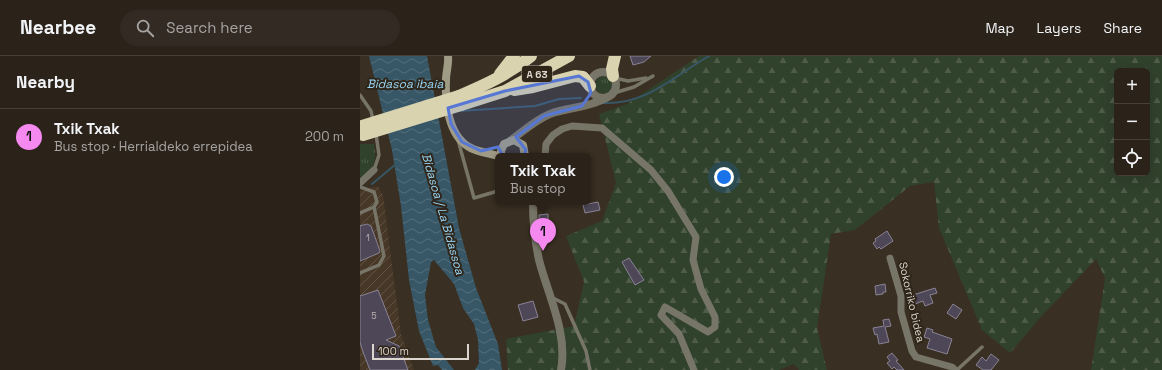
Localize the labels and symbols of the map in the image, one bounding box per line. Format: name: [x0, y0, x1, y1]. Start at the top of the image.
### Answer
road number: A 63: [522, 66, 552, 82]
water label: Bidasoa ibaia: [367, 76, 443, 92]
water label: Bidasoa / La Bidassoa: [418, 151, 468, 277]
your location: [714, 167, 734, 187]
pin: 1: [530, 218, 556, 251]
house number: 1: [366, 232, 370, 244]
street label: Sokorriko bidea: [896, 261, 928, 344]
house number: 5: [371, 310, 377, 322]
scale bar: [372, 342, 469, 361]

